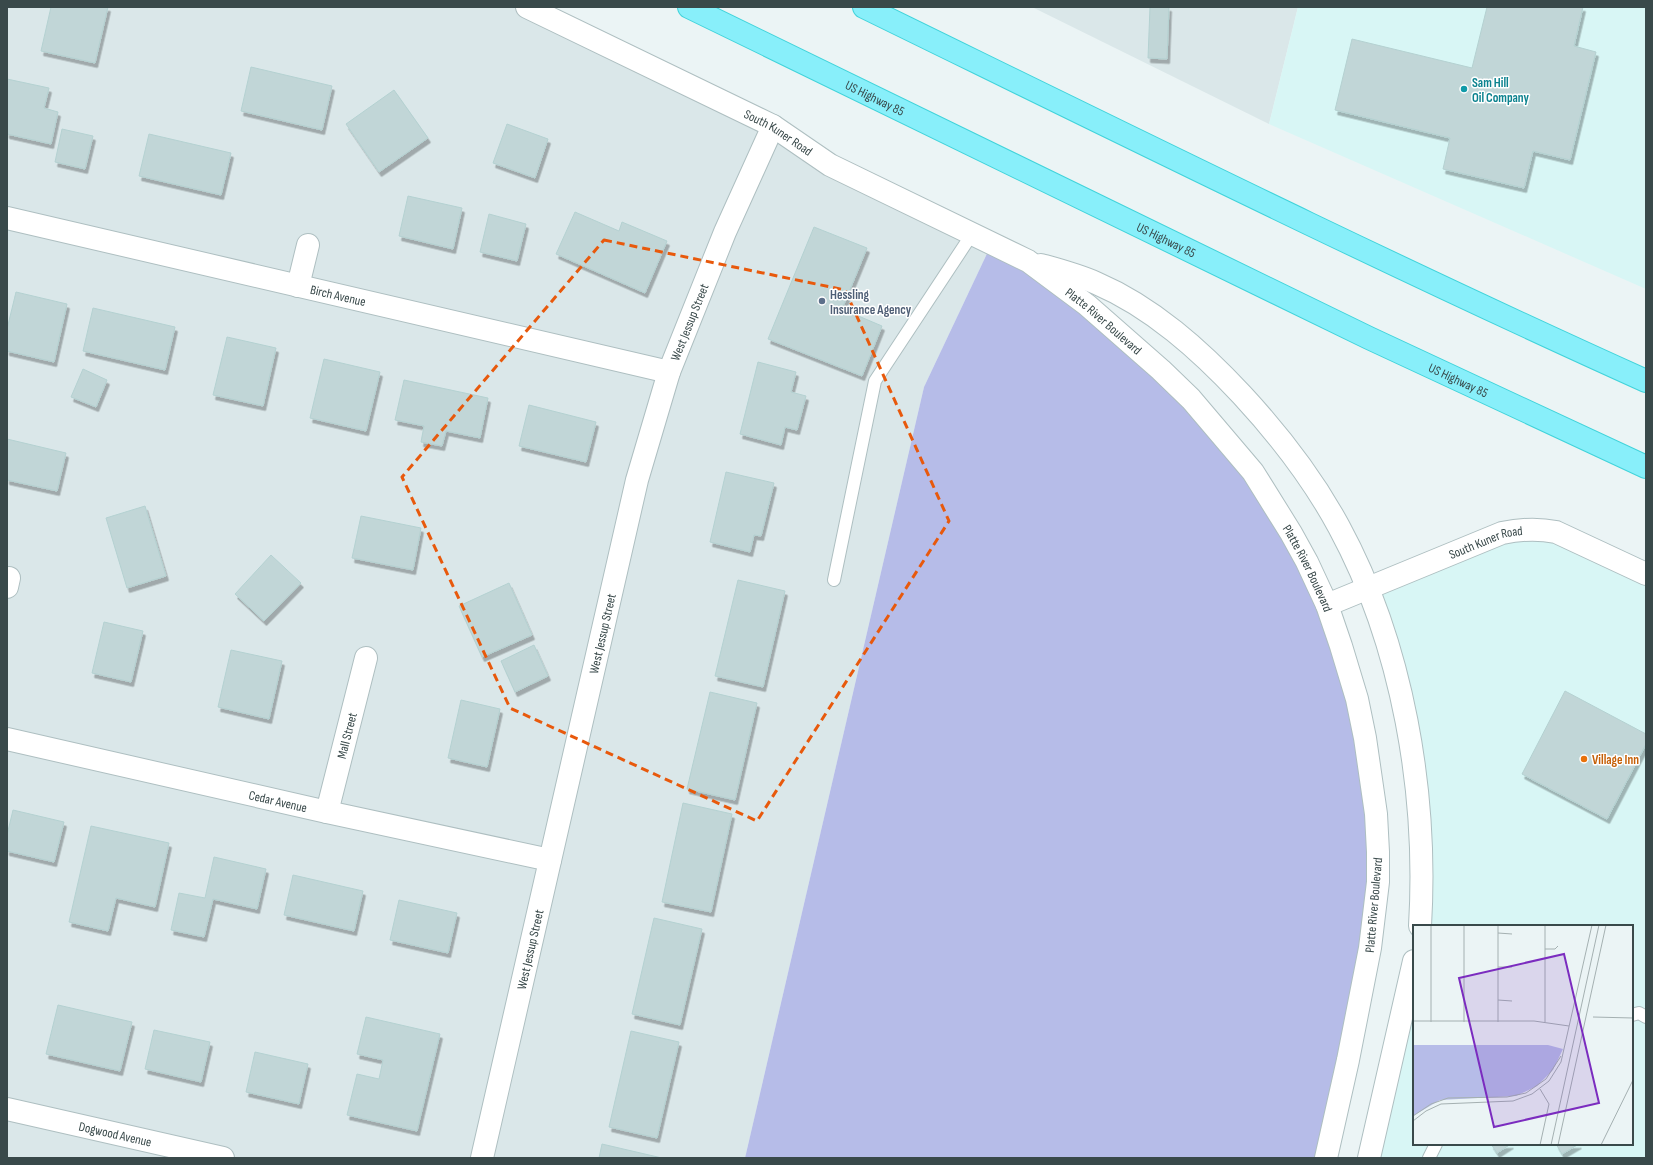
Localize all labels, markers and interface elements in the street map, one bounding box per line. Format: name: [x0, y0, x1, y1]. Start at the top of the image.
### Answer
place label: Sam Hill Oil Company: [1472, 75, 1530, 106]
street label: US Highway 85: [842, 77, 907, 120]
marker: Sam Hill Oil Company: [1459, 84, 1469, 94]
street label: South Kuner Road: [741, 106, 815, 160]
street label: US Highway 85: [1134, 219, 1198, 261]
street label: West Jessup Street: [667, 281, 713, 363]
street label: Birch Avenue: [309, 282, 367, 310]
street label: Platte River Boulevard: [1062, 285, 1145, 358]
place label: Hessling Insurance Agency: [830, 287, 912, 318]
marker: Hessling Insurance Agency: [817, 296, 827, 306]
street label: US Highway 85: [1426, 360, 1490, 401]
street label: Platte River Boulevard: [1279, 522, 1336, 614]
street label: South Kuner Road: [1447, 523, 1523, 563]
street label: West Jessup Street: [586, 592, 620, 675]
street label: Mall Street: [334, 711, 361, 760]
place label: Village Inn: [1592, 752, 1639, 768]
marker: Village Inn: [1579, 754, 1589, 764]
street label: Cedar Avenue: [247, 787, 309, 816]
street label: Platte River Boulevard: [1362, 857, 1386, 953]
street label: West Jessup Street: [514, 908, 548, 991]
inset map: [1413, 925, 1633, 1145]
street label: Dogwood Avenue: [77, 1119, 153, 1151]

